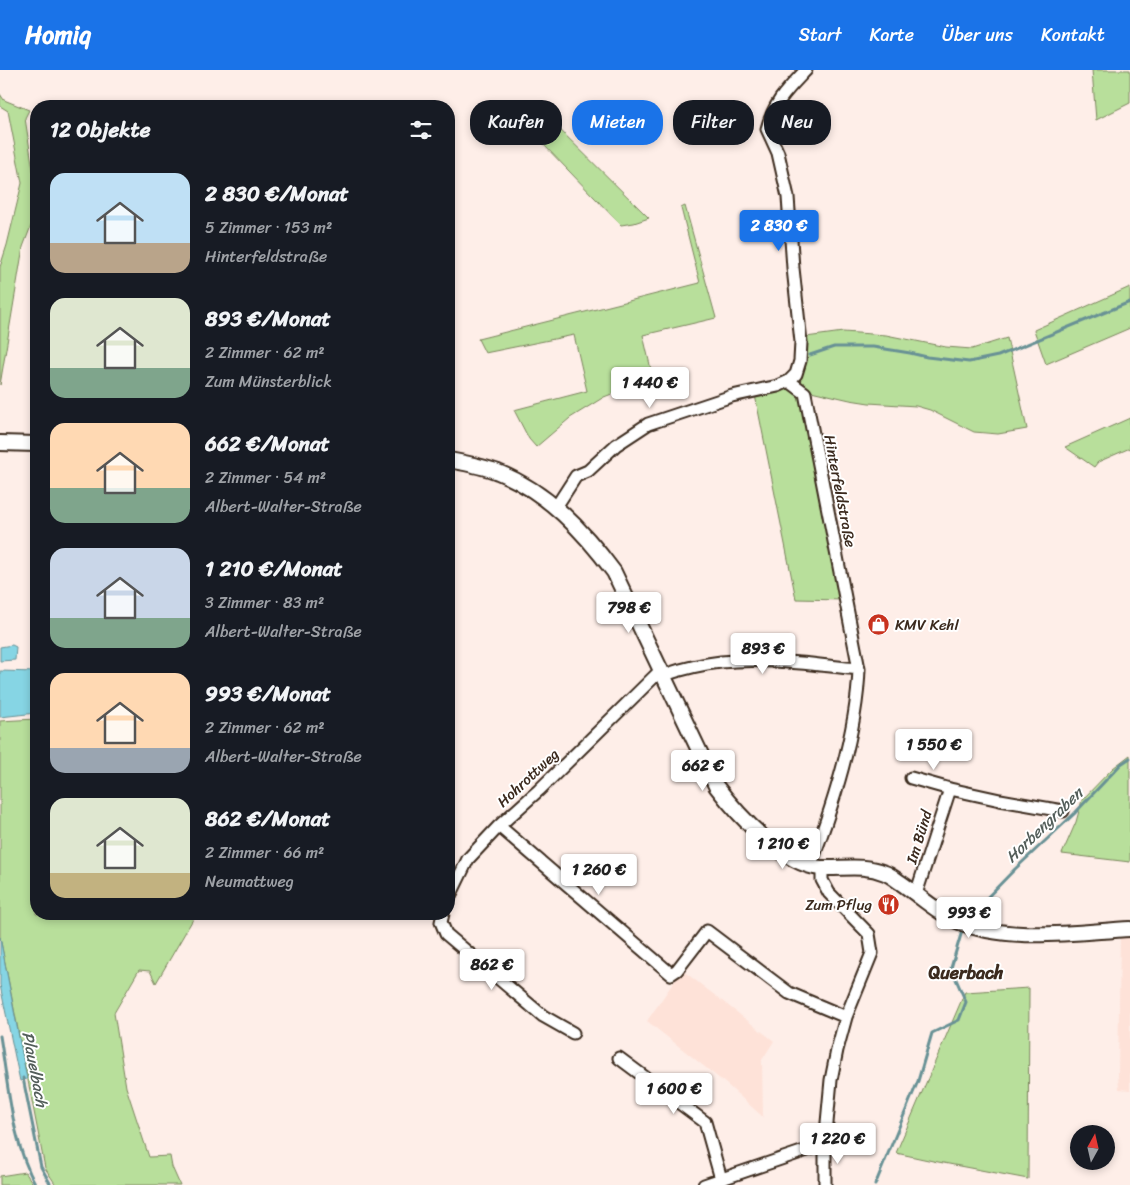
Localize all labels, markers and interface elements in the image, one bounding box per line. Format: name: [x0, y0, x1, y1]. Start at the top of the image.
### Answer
text: Homiq: [25, 14, 91, 56]
text: Start: [799, 19, 842, 51]
text: Karte: [870, 19, 914, 51]
text: Über uns: [942, 19, 1013, 51]
text: Kontakt: [1041, 19, 1105, 51]
chip: Kaufen: [470, 100, 562, 145]
chip: Mieten: [572, 100, 663, 145]
chip: Filter: [673, 100, 754, 145]
chip: Neu: [764, 100, 831, 145]
text: 12 Objekte: [50, 111, 150, 149]
icon: filters: [407, 116, 435, 144]
text: 2 830 €/Monat: [205, 175, 349, 213]
icon: home: [90, 193, 150, 253]
pin: 2 830 €: [733, 210, 825, 252]
text: 2 830 €: [751, 211, 807, 240]
text: 5 Zimmer · 153 m²: [205, 213, 332, 242]
text: Hinterfeldstraße: [205, 242, 327, 271]
text: 893 €/Monat: [205, 300, 331, 338]
icon: home: [90, 318, 150, 378]
text: 2 Zimmer · 62 m²: [205, 338, 325, 367]
pin: 1 440 €: [604, 366, 696, 409]
text: Zum Münsterblick: [205, 367, 332, 396]
text: 1 440 €: [622, 368, 678, 397]
text: 662 €/Monat: [205, 425, 330, 463]
street label: Hinterfeldstraße: [816, 432, 864, 550]
icon: home: [90, 443, 150, 503]
text: 2 Zimmer · 54 m²: [205, 463, 326, 492]
text: Albert-Walter-Straße: [205, 492, 362, 521]
text: 1 210 €/Monat: [205, 550, 343, 588]
icon: home: [90, 568, 150, 628]
text: 3 Zimmer · 83 m²: [205, 588, 324, 617]
pin: 798 €: [594, 592, 664, 634]
text: 798 €: [607, 593, 651, 622]
place label: KMV Kehl: [895, 612, 959, 638]
shop icon: KMV Kehl: [867, 613, 891, 637]
text: Albert-Walter-Straße: [205, 617, 362, 646]
pin: 893 €: [728, 632, 798, 675]
text: 893 €: [741, 634, 785, 663]
text: 993 €/Monat: [205, 675, 331, 713]
icon: home: [90, 693, 150, 753]
text: 2 Zimmer · 62 m²: [205, 713, 325, 742]
pin: 1 550 €: [888, 728, 980, 771]
text: 1 550 €: [906, 730, 962, 759]
text: Albert-Walter-Straße: [205, 742, 362, 771]
street label: Hohrottweg: [491, 742, 565, 814]
pin: 662 €: [668, 750, 738, 792]
text: 662 €: [682, 751, 724, 780]
water label: Horbengraben: [998, 778, 1092, 870]
text: 862 €/Monat: [205, 800, 330, 838]
street label: Im Bünd: [898, 806, 940, 868]
icon: home: [90, 818, 150, 878]
pin: 1 210 €: [737, 828, 829, 870]
text: 1 210 €: [757, 829, 809, 858]
text: 2 Zimmer · 66 m²: [205, 838, 324, 867]
pin: 1 260 €: [553, 854, 645, 896]
text: 1 260 €: [572, 855, 626, 884]
text: Neumattweg: [205, 867, 294, 896]
place label: Zum Pflug: [805, 892, 872, 918]
restaurant icon: Zum Pflug: [876, 893, 900, 917]
pin: 993 €: [934, 896, 1004, 939]
text: 993 €: [947, 898, 991, 927]
pin: 862 €: [457, 948, 527, 991]
text: 862 €: [471, 950, 513, 979]
district label: Querbach: [928, 957, 1004, 989]
water label: Plauelbach: [14, 1029, 57, 1111]
pin: 1 600 €: [628, 1072, 720, 1115]
text: 1 600 €: [646, 1074, 702, 1103]
pin: 1 220 €: [792, 1122, 884, 1165]
text: 1 220 €: [811, 1124, 865, 1153]
north arrow: [1070, 1125, 1115, 1170]
map controls: [1070, 1125, 1115, 1170]

